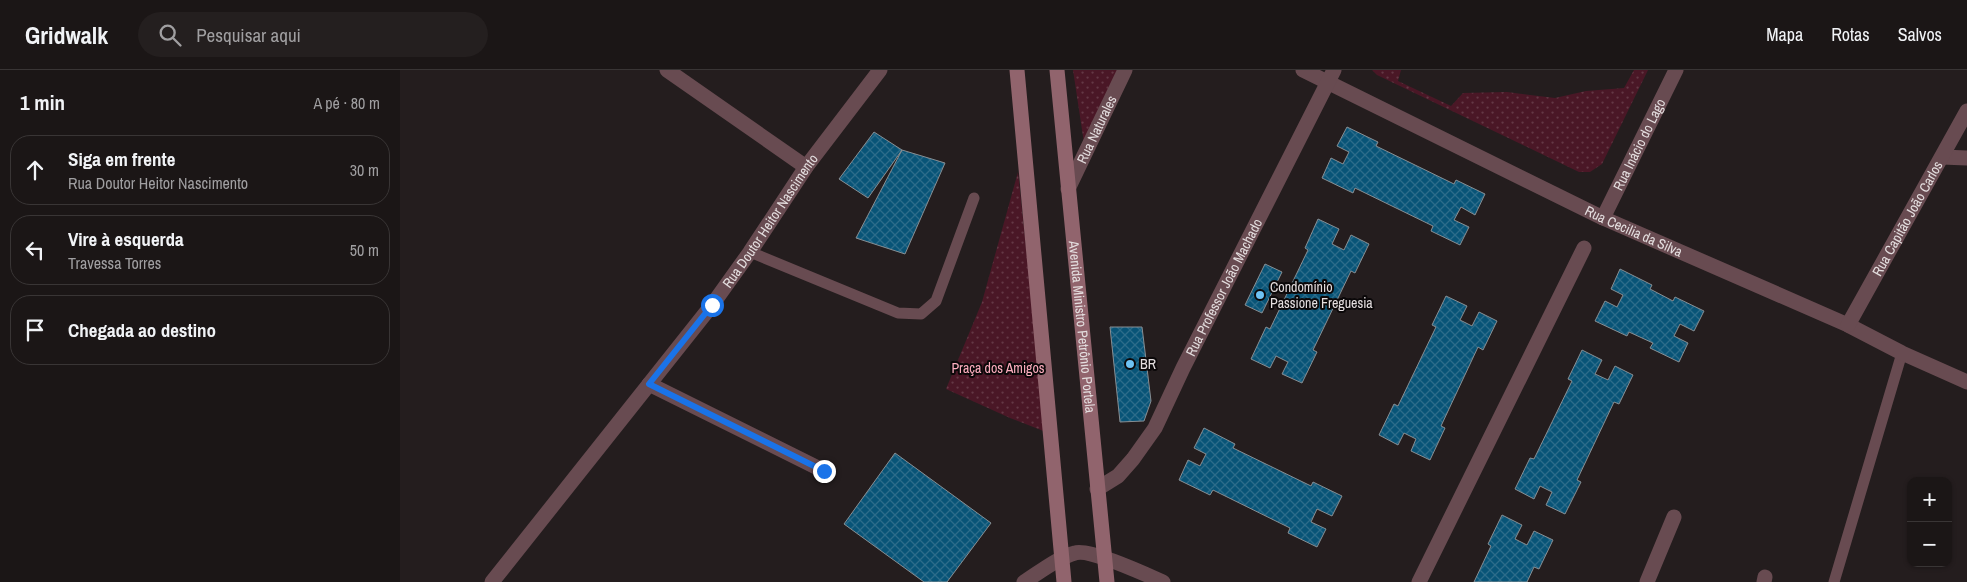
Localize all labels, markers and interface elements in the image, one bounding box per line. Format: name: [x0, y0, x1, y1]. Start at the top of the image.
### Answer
search box: [138, 12, 488, 57]
text: Gridwalk: [25, 19, 108, 51]
icon: search: [156, 21, 184, 49]
text: Pesquisar aqui: [196, 22, 301, 48]
text: Mapa: [1766, 22, 1803, 47]
text: Rotas: [1831, 22, 1870, 47]
text: Salvos: [1898, 22, 1942, 47]
text: 1 min: [20, 88, 65, 117]
text: A pé · 80 m: [314, 92, 380, 114]
street label: Rua Naturales: [1073, 92, 1121, 167]
street label: Rua Inácio do Lago: [1609, 95, 1670, 193]
text: Siga em frente: [68, 146, 175, 172]
street label: Rua Doutor Heitor Nascimento: [718, 150, 822, 291]
icon: ahead: [21, 156, 49, 184]
street label: Rua Capitão João Carlos: [1868, 157, 1947, 279]
text: 30 m: [350, 159, 379, 181]
text: Rua Doutor Heitor Nascimento: [68, 172, 248, 194]
street label: Rua Cecilia da Silva: [1582, 202, 1686, 261]
street label: Rua Professor João Machado: [1181, 215, 1266, 359]
text: Vire à esquerda: [68, 226, 184, 252]
icon: left: [21, 236, 49, 264]
text: 50 m: [350, 239, 379, 261]
street label: Avenida Ministro Petrônio Portela: [1065, 239, 1100, 414]
text: Travessa Torres: [68, 252, 161, 274]
place label: Condomínio Passione Freguesia: [1270, 278, 1373, 312]
marker: Condomínio Passione Freguesia: [1254, 289, 1266, 301]
route start: [701, 294, 724, 317]
icon: arrive: [21, 316, 49, 344]
text: Chegada ao destino: [68, 317, 216, 343]
place label: BR: [1140, 355, 1156, 373]
marker: BR: [1124, 358, 1136, 370]
park label: Praça dos Amigos: [951, 359, 1045, 377]
route end: [813, 460, 836, 483]
map controls: [1907, 477, 1952, 567]
button: +: [1907, 477, 1952, 522]
button: −: [1907, 522, 1952, 567]

